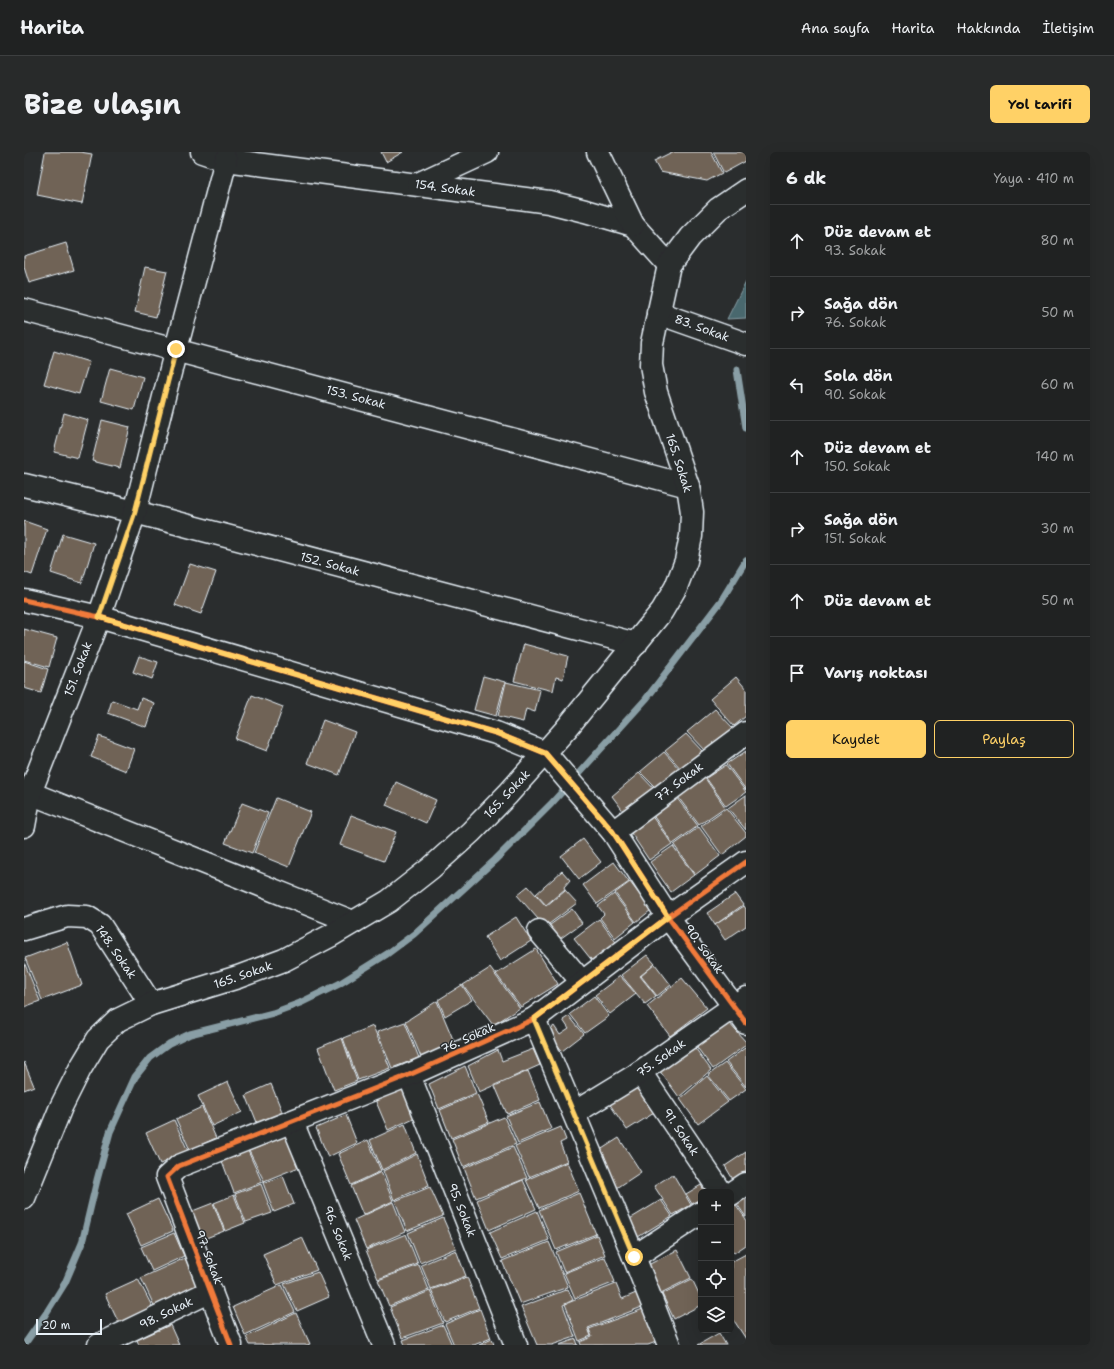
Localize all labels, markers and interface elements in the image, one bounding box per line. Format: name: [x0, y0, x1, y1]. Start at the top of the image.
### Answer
text: Harita: [20, 15, 84, 40]
text: Ana sayfa: [801, 19, 869, 37]
text: Harita: [891, 19, 934, 37]
text: Hakkında: [956, 19, 1020, 37]
text: İletişim: [1042, 19, 1094, 37]
text: Bize ulaşın: [24, 85, 181, 123]
button: Yol tarifi: [990, 85, 1090, 123]
text: 6 dk: [786, 167, 826, 189]
text: Yaya · 410 m: [993, 170, 1074, 187]
street label: 154. Sokak: [414, 176, 476, 200]
text: Düz devam et: [824, 222, 931, 242]
icon: ahead: [786, 230, 808, 252]
text: 80 m: [1040, 232, 1074, 249]
text: 93. Sokak: [824, 242, 886, 259]
text: Sağa dön: [824, 294, 898, 314]
icon: right: [786, 302, 808, 324]
text: 50 m: [1041, 304, 1074, 321]
street label: 83. Sokak: [672, 311, 732, 345]
text: 76. Sokak: [824, 314, 886, 331]
route end: [167, 340, 185, 358]
text: Sola dön: [824, 366, 893, 386]
icon: left: [786, 374, 808, 396]
text: 60 m: [1041, 376, 1074, 393]
street label: 153. Sokak: [324, 381, 388, 413]
text: 90. Sokak: [824, 386, 886, 403]
street label: 165. Sokak: [662, 432, 696, 495]
text: Düz devam et: [824, 438, 931, 458]
icon: ahead: [786, 446, 808, 468]
text: 140 m: [1035, 448, 1074, 465]
text: 150. Sokak: [824, 458, 890, 475]
text: Sağa dön: [824, 510, 898, 530]
icon: right: [786, 518, 808, 540]
text: 30 m: [1040, 520, 1074, 537]
text: 151. Sokak: [824, 530, 886, 547]
street label: 152. Sokak: [298, 548, 362, 580]
icon: ahead: [786, 590, 808, 612]
text: Düz devam et: [824, 591, 931, 611]
text: 50 m: [1041, 592, 1074, 609]
street label: 151. Sokak: [60, 639, 96, 699]
icon: arrive: [786, 662, 808, 684]
text: Varış noktası: [824, 663, 928, 683]
button: Kaydet: [786, 720, 926, 758]
button: Paylaş: [934, 720, 1074, 758]
street label: 77. Sokak: [652, 759, 706, 805]
street label: 165. Sokak: [480, 766, 534, 822]
street label: 90. Sokak: [681, 921, 727, 977]
street label: 148. Sokak: [92, 922, 140, 982]
street label: 165. Sokak: [212, 957, 275, 992]
street label: 76. Sokak: [438, 1019, 498, 1057]
street label: 75. Sokak: [633, 1035, 689, 1081]
street label: 91. Sokak: [659, 1105, 703, 1159]
street label: 95. Sokak: [444, 1181, 480, 1239]
map controls: [698, 1189, 734, 1333]
button: +: [698, 1189, 734, 1225]
street label: 96. Sokak: [320, 1203, 356, 1263]
button: −: [698, 1225, 734, 1261]
street label: 97. Sokak: [191, 1228, 227, 1286]
route start: [625, 1248, 643, 1266]
button: locate: [698, 1261, 734, 1297]
street label: 98. Sokak: [137, 1293, 196, 1333]
button: layers: [698, 1297, 734, 1333]
scale bar: [36, 1317, 102, 1336]
text: 20 m: [42, 1318, 70, 1333]

